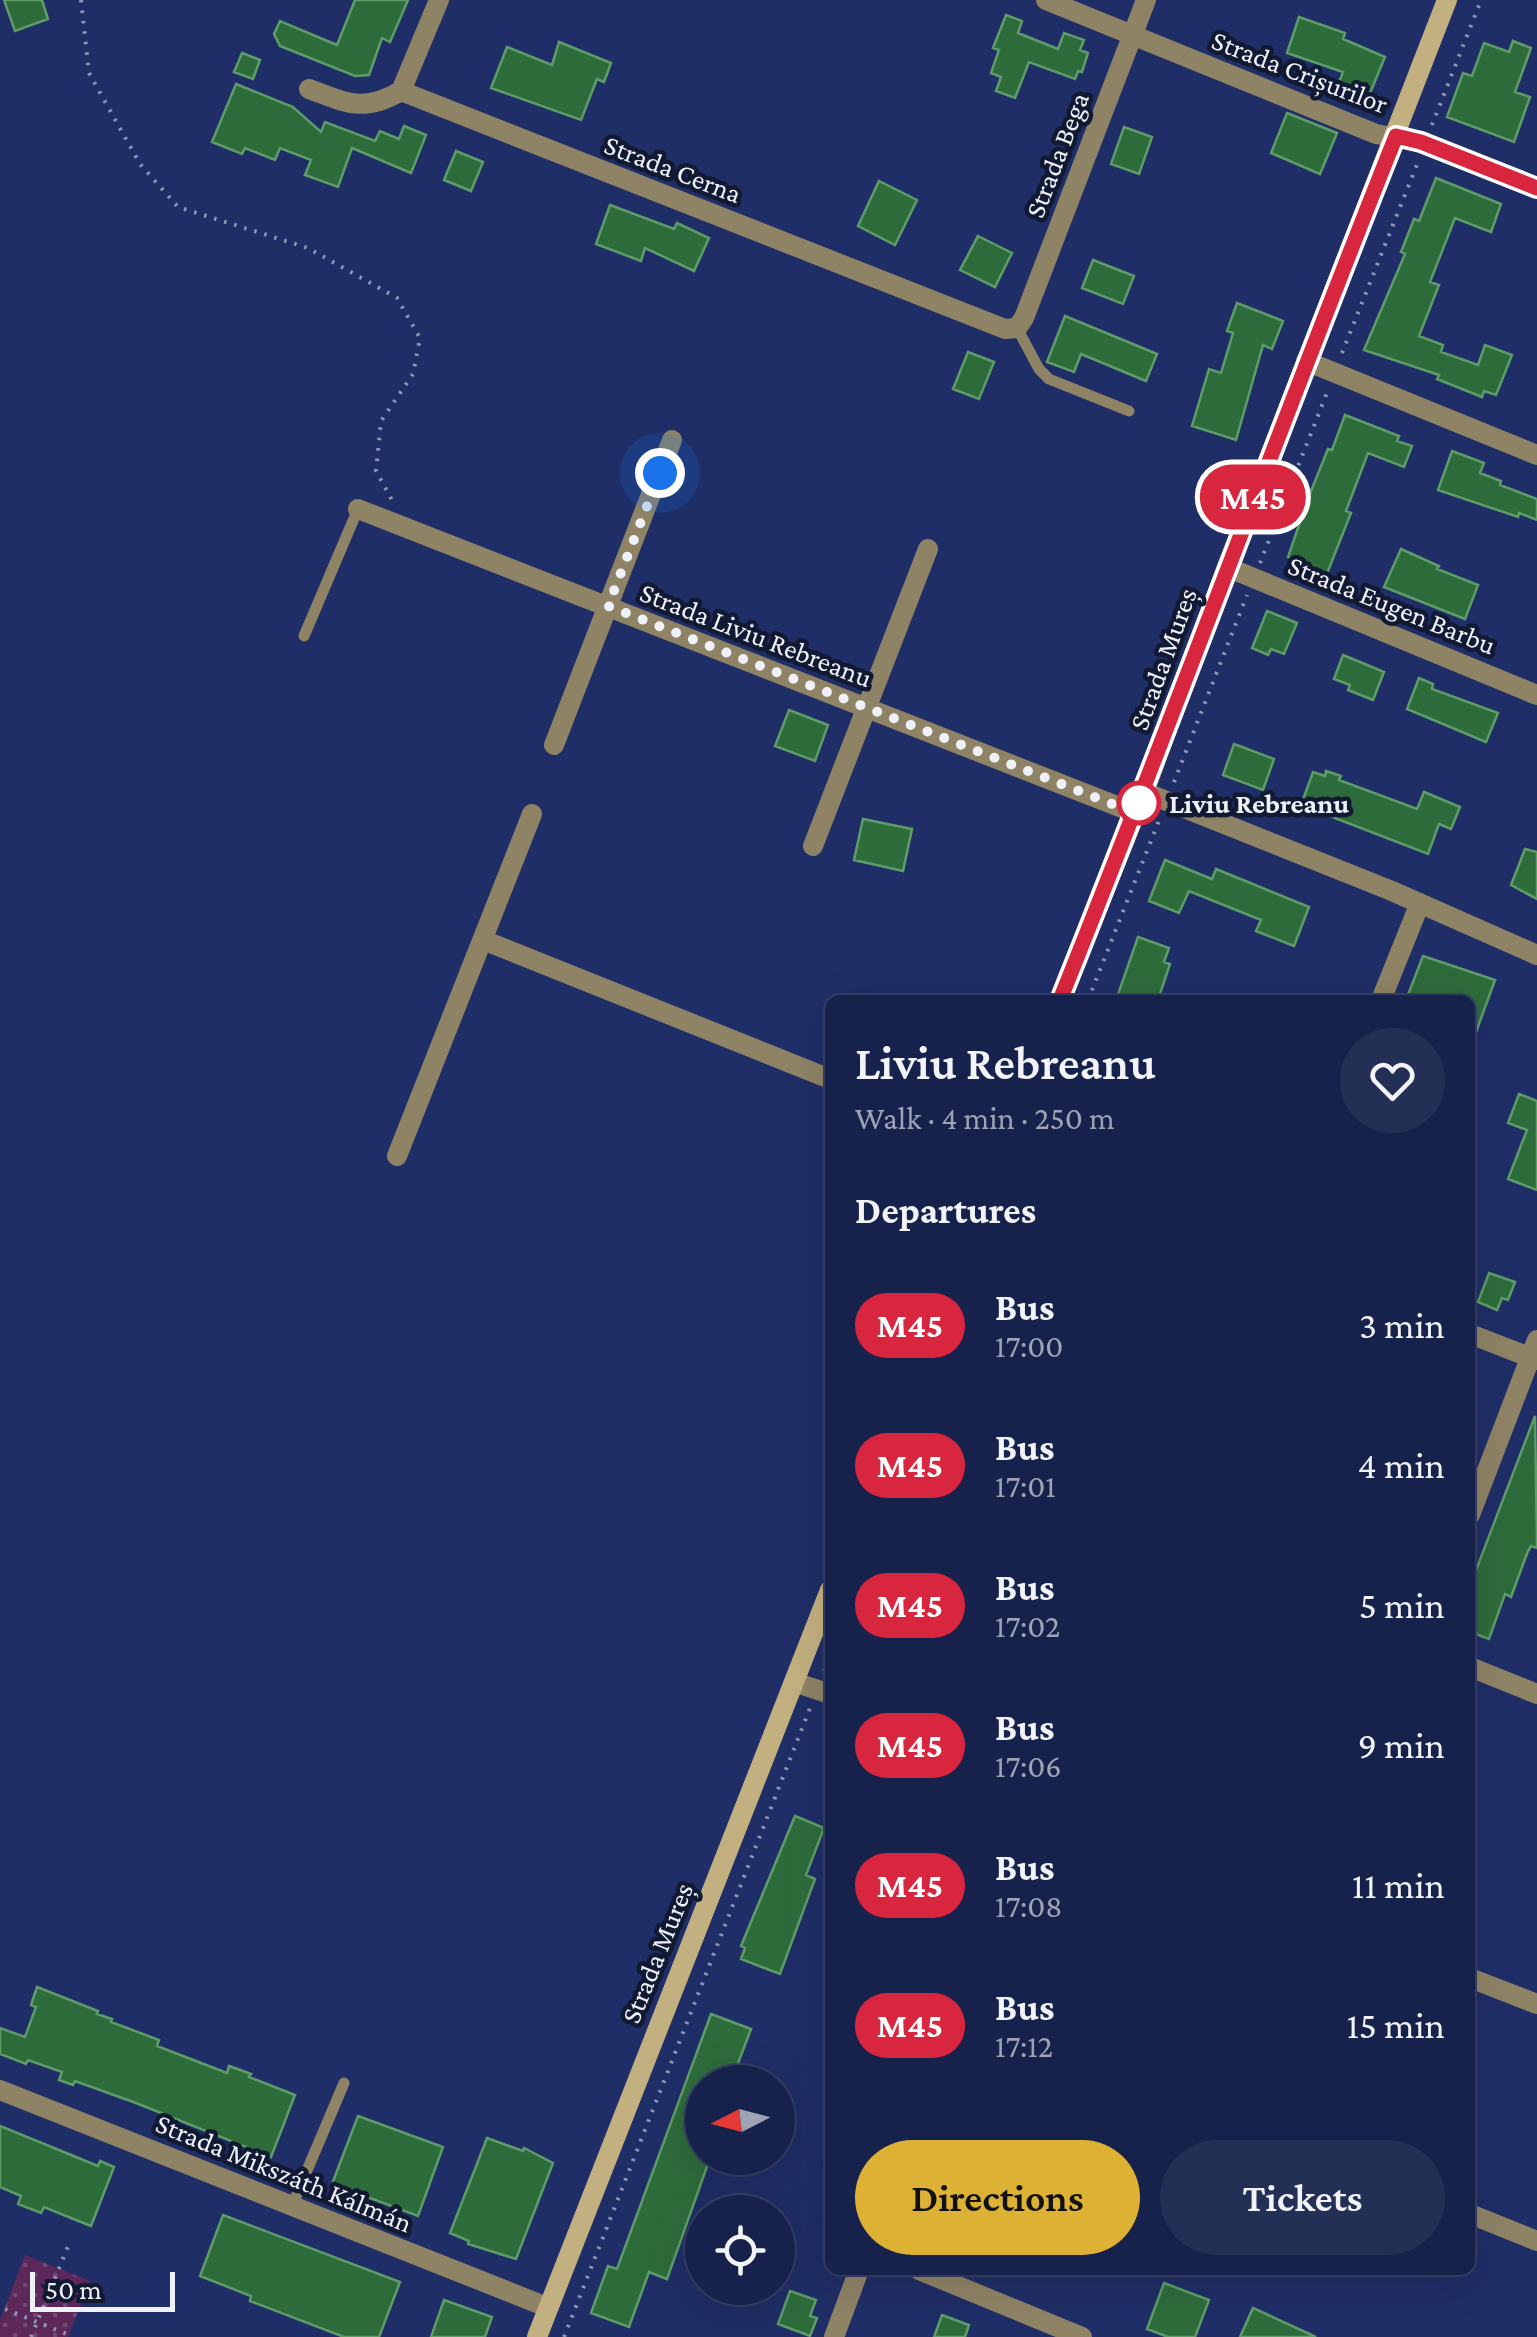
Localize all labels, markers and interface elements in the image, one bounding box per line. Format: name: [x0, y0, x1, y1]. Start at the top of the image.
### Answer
street label: Strada Crișurilor: [1207, 24, 1392, 122]
street label: Strada Bega: [1019, 88, 1095, 222]
street label: Strada Cerna: [600, 129, 746, 209]
your location: [635, 448, 685, 498]
line badge: M45: [1196, 464, 1310, 530]
text: M45: [1220, 478, 1286, 517]
street label: Strada Eugen Barbu: [1284, 549, 1500, 661]
street label: Strada Liviu Rebreanu: [636, 577, 876, 694]
street label: Strada Mureș: [1123, 584, 1205, 735]
marker: Liviu Rebreanu: [1118, 782, 1160, 824]
place label: Liviu Rebreanu: [1169, 788, 1349, 819]
button: heart: [1340, 1028, 1445, 1133]
text: Liviu Rebreanu: [855, 1036, 1156, 1089]
text: Walk · 4 min · 250 m: [855, 1100, 1115, 1136]
text: Departures: [855, 1189, 1036, 1231]
text: Bus: [995, 1286, 1054, 1328]
text: 3 min: [1359, 1304, 1445, 1346]
text: M45: [877, 1306, 943, 1345]
text: 17:00: [995, 1328, 1063, 1364]
text: Bus: [995, 1426, 1054, 1468]
text: 4 min: [1358, 1444, 1445, 1486]
text: M45: [877, 1446, 943, 1485]
text: 17:01: [995, 1468, 1056, 1504]
text: Bus: [995, 1566, 1054, 1608]
text: 5 min: [1359, 1584, 1445, 1626]
text: M45: [877, 1586, 943, 1625]
text: 17:02: [995, 1608, 1060, 1644]
text: Bus: [995, 1706, 1054, 1748]
text: 9 min: [1358, 1724, 1445, 1766]
text: M45: [877, 1726, 943, 1765]
text: 17:06: [995, 1748, 1062, 1784]
text: Bus: [995, 1846, 1054, 1888]
text: 11 min: [1352, 1864, 1445, 1906]
text: M45: [877, 1866, 943, 1905]
street label: Strada Mureș: [615, 1878, 701, 2028]
text: 17:08: [995, 1888, 1063, 1924]
text: Bus: [995, 1986, 1054, 2028]
text: 15 min: [1346, 2004, 1445, 2046]
text: M45: [877, 2006, 943, 2045]
text: 17:12: [995, 2028, 1053, 2064]
north arrow: [685, 2065, 795, 2175]
map controls: [685, 2065, 795, 2305]
street label: Strada Mikszáth Kálmán: [151, 2107, 417, 2239]
button: Directions: [855, 2140, 1140, 2255]
button: Tickets: [1160, 2140, 1445, 2255]
button: locate: [685, 2195, 795, 2305]
scale bar: [30, 2267, 175, 2312]
text: 50 m: [45, 2274, 102, 2305]

